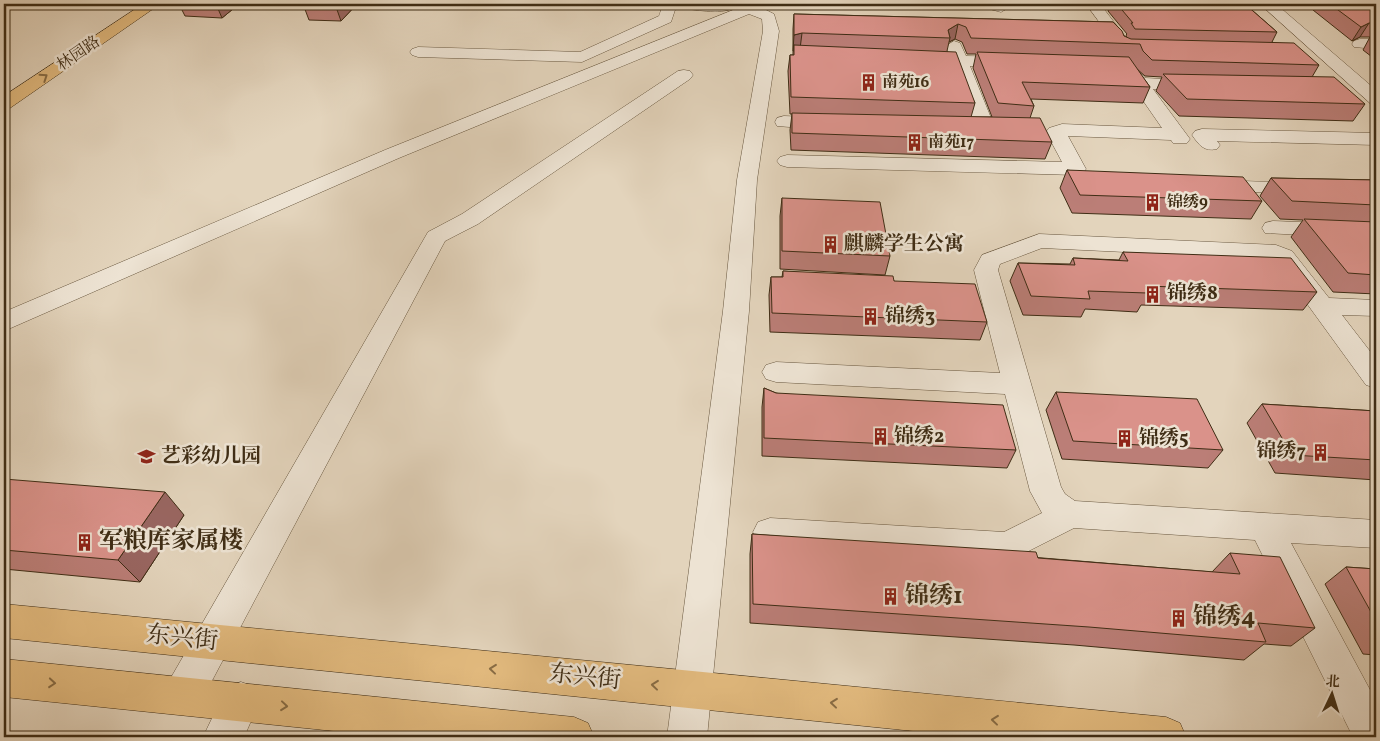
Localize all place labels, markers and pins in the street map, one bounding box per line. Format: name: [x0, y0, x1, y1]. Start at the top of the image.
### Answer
place label: 南苑16: [882, 72, 929, 94]
building icon: 南苑16: [858, 73, 878, 93]
place label: 南苑17: [928, 132, 974, 154]
building icon: 南苑17: [904, 133, 924, 153]
place label: 锦绣9: [1167, 192, 1208, 214]
building icon: 锦绣9: [1143, 193, 1163, 213]
place label: 麒麟学生公寓: [844, 231, 964, 259]
building icon: 麒麟学生公寓: [820, 235, 840, 255]
place label: 锦绣8: [1167, 280, 1218, 308]
building icon: 锦绣8: [1143, 284, 1163, 304]
place label: 锦绣3: [885, 303, 935, 331]
building icon: 锦绣3: [861, 307, 881, 327]
place label: 锦绣2: [894, 423, 944, 451]
place label: 锦绣5: [1139, 425, 1189, 453]
building icon: 锦绣2: [870, 427, 890, 447]
building icon: 锦绣5: [1115, 429, 1135, 449]
place label: 锦绣7: [1256, 438, 1306, 466]
building icon: 锦绣7: [1310, 442, 1330, 462]
place label: 艺彩幼儿园: [161, 443, 261, 471]
school or university icon: 艺彩幼儿园: [137, 447, 157, 467]
place label: 军粮库家属楼: [99, 525, 243, 559]
building icon: 军粮库家属楼: [75, 532, 95, 552]
place label: 锦绣1: [905, 580, 963, 614]
building icon: 锦绣1: [881, 587, 901, 607]
place label: 锦绣4: [1193, 601, 1256, 635]
building icon: 锦绣4: [1169, 608, 1189, 628]

